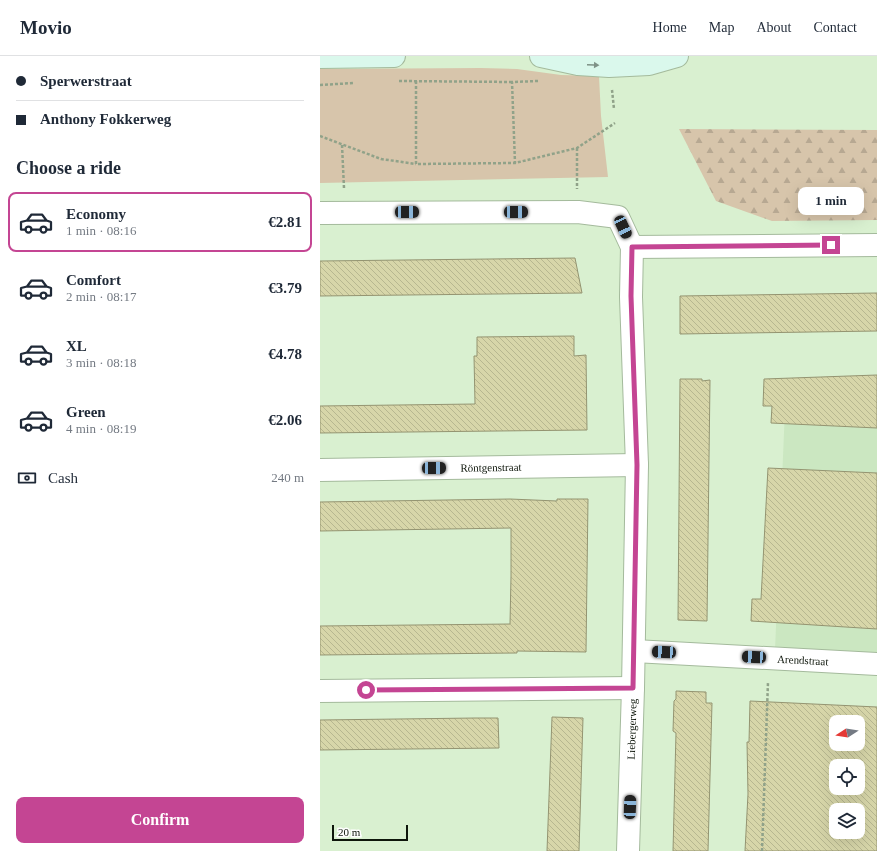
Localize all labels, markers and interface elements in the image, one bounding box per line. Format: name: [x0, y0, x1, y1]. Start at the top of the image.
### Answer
text: Movio: [20, 17, 72, 38]
text: Home: [653, 20, 687, 35]
text: Map: [709, 20, 734, 35]
text: About: [756, 20, 791, 35]
text: Contact: [813, 20, 857, 35]
one-way arrow: [587, 62, 600, 68]
text: Sperwerstraat: [40, 73, 132, 89]
text: Anthony Fokkerweg: [40, 111, 171, 127]
text: Choose a ride: [16, 158, 121, 178]
callout: 1 min: [798, 187, 864, 215]
text: 1 min: [815, 193, 847, 208]
icon: car: [18, 204, 54, 240]
text: Economy: [66, 206, 126, 222]
car: [395, 206, 419, 218]
car: [504, 206, 528, 218]
text: €2.81: [268, 214, 302, 230]
car: [612, 214, 634, 240]
text: 1 min · 08:16: [66, 223, 136, 238]
route end: [822, 236, 840, 254]
icon: car: [18, 270, 54, 306]
text: Comfort: [66, 272, 121, 288]
text: €3.79: [268, 280, 302, 296]
text: 2 min · 08:17: [66, 289, 136, 304]
icon: car: [18, 336, 54, 372]
text: XL: [66, 338, 87, 354]
text: €4.78: [268, 346, 302, 362]
text: 3 min · 08:18: [66, 355, 136, 370]
icon: car: [18, 402, 54, 438]
text: Green: [66, 404, 106, 420]
text: €2.06: [268, 412, 302, 428]
text: 4 min · 08:19: [66, 421, 136, 436]
street label: Röntgenstraat: [460, 461, 522, 474]
car: [422, 462, 446, 474]
icon: cash: [16, 467, 38, 489]
text: Cash: [48, 470, 78, 486]
text: 240 m: [271, 470, 304, 485]
car: [652, 645, 676, 659]
car: [742, 650, 766, 664]
street label: Arendstraat: [777, 653, 829, 667]
route start: [357, 681, 375, 699]
street label: Liebergerweg: [625, 698, 639, 760]
north arrow: [829, 715, 865, 751]
map controls: [829, 715, 865, 839]
button: locate: [829, 759, 865, 795]
car: [624, 795, 636, 819]
button: Confirm: [16, 797, 304, 843]
button: layers: [829, 803, 865, 839]
scale bar: [332, 823, 408, 842]
text: 20 m: [338, 826, 360, 838]

